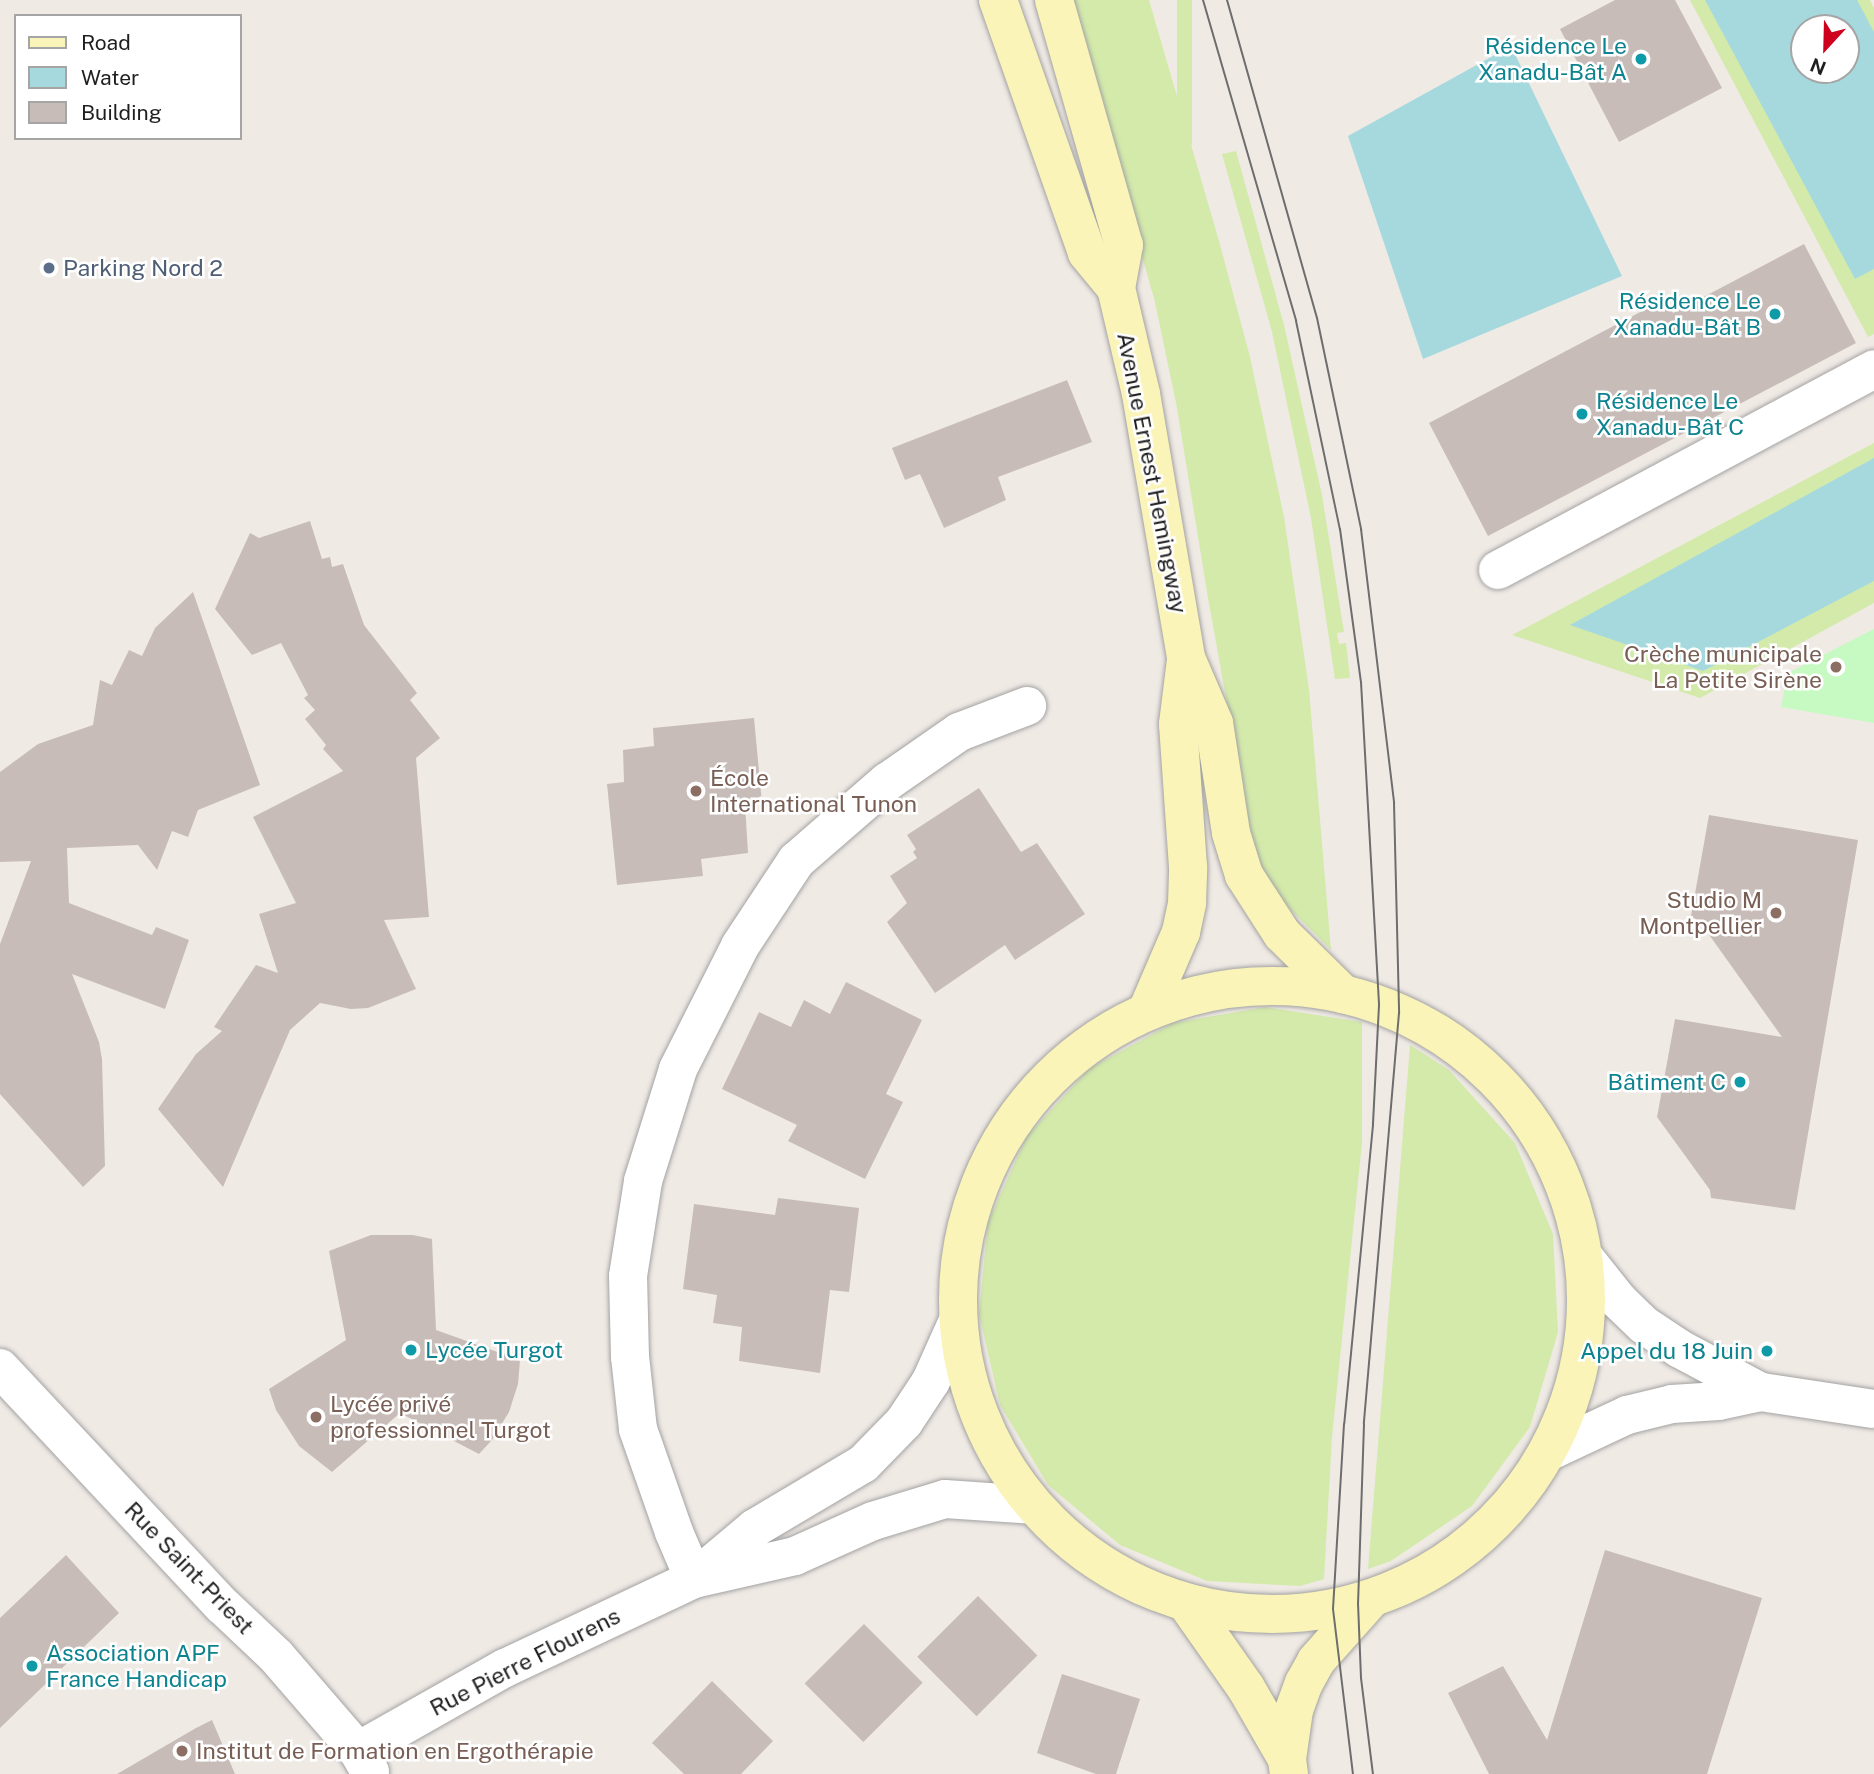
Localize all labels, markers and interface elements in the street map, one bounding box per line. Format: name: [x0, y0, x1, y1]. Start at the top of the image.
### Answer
legend: [14, 14, 242, 140]
north arrow: [1790, 14, 1860, 84]
text: Road: [81, 30, 131, 55]
place label: Résidence Le Xanadu-Bât A: [1478, 32, 1627, 86]
marker: Résidence Le Xanadu-Bât A: [1633, 51, 1649, 67]
text: N: [1807, 54, 1829, 80]
text: Water: [81, 65, 139, 90]
text: Building: [81, 100, 162, 125]
place label: Parking Nord 2: [63, 254, 223, 282]
marker: Parking Nord 2: [41, 260, 57, 276]
place label: Résidence Le Xanadu-Bât B: [1613, 287, 1761, 341]
marker: Résidence Le Xanadu-Bât B: [1767, 306, 1783, 322]
street label: Avenue Ernest Hemingway: [1111, 330, 1193, 616]
place label: Résidence Le Xanadu-Bât C: [1596, 387, 1744, 441]
marker: Résidence Le Xanadu-Bât C: [1574, 406, 1590, 422]
place label: Crèche municipale La Petite Sirène: [1624, 640, 1822, 694]
marker: Crèche municipale La Petite Sirène: [1828, 659, 1844, 675]
place label: École International Tunon: [710, 764, 917, 818]
marker: École International Tunon: [688, 783, 704, 799]
place label: Studio M Montpellier: [1639, 886, 1762, 940]
marker: Studio M Montpellier: [1768, 905, 1784, 921]
place label: Bâtiment C: [1607, 1068, 1726, 1096]
marker: Bâtiment C: [1732, 1074, 1748, 1090]
place label: Lycée Turgot: [425, 1336, 563, 1364]
place label: Appel du 18 Juin: [1580, 1337, 1753, 1365]
marker: Lycée Turgot: [403, 1342, 419, 1358]
marker: Appel du 18 Juin: [1759, 1343, 1775, 1359]
place label: Lycée privé professionnel Turgot: [330, 1390, 551, 1444]
marker: Lycée privé professionnel Turgot: [308, 1409, 324, 1425]
street label: Rue Saint-Priest: [119, 1496, 259, 1640]
street label: Rue Pierre Flourens: [425, 1602, 625, 1722]
place label: Association APF France Handicap: [46, 1639, 227, 1693]
marker: Association APF France Handicap: [24, 1658, 40, 1674]
place label: Institut de Formation en Ergothérapie: [196, 1737, 594, 1765]
marker: Institut de Formation en Ergothérapie: [174, 1743, 190, 1759]

